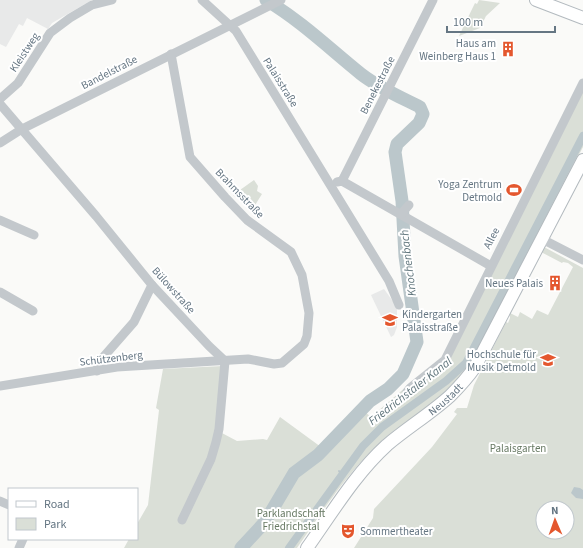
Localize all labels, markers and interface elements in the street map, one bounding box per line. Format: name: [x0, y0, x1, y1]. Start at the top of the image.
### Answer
scale bar: [447, 8, 555, 34]
text: 100 m: [453, 14, 483, 31]
street label: Kleistweg: [6, 29, 43, 75]
place label: Haus am Weinberg Haus 1: [419, 36, 496, 64]
building icon: Haus am Weinberg Haus 1: [499, 40, 517, 58]
street label: Bandelstraße: [78, 52, 140, 93]
street label: Benekestraße: [356, 53, 399, 117]
street label: Palaisstraße: [259, 55, 302, 110]
street label: Brahmsstraße: [212, 165, 268, 222]
place label: Yoga Zentrum Detmold: [437, 177, 502, 205]
sports icon: Yoga Zentrum Detmold: [505, 181, 523, 199]
street label: Allee: [480, 224, 503, 252]
water label: Knochenbach: [396, 229, 421, 297]
street label: Bülowstraße: [149, 264, 199, 317]
building icon: Neues Palais: [546, 274, 564, 292]
place label: Neues Palais: [485, 276, 543, 291]
place label: Kindergarten Palaisstraße: [402, 307, 462, 335]
school or university icon: Kindergarten Palaisstraße: [381, 311, 399, 329]
street label: Schützenberg: [79, 347, 144, 370]
place label: Hochschule für Musik Detmold: [467, 347, 536, 375]
school or university icon: Hochschule für Musik Detmold: [539, 351, 557, 369]
water label: Friedrichstaler Kanal: [365, 353, 456, 429]
street label: Neustadt: [425, 380, 467, 419]
park label: Palaisgarten: [490, 441, 546, 456]
legend: [8, 488, 138, 540]
text: Road: [44, 496, 70, 513]
north arrow: [535, 500, 575, 540]
text: N: [551, 503, 559, 518]
park label: Parklandschaft Friedrichstal: [257, 506, 326, 534]
text: Park: [44, 516, 66, 533]
theatre icon: Sommertheater: [339, 522, 357, 540]
place label: Sommertheater: [360, 524, 433, 539]

